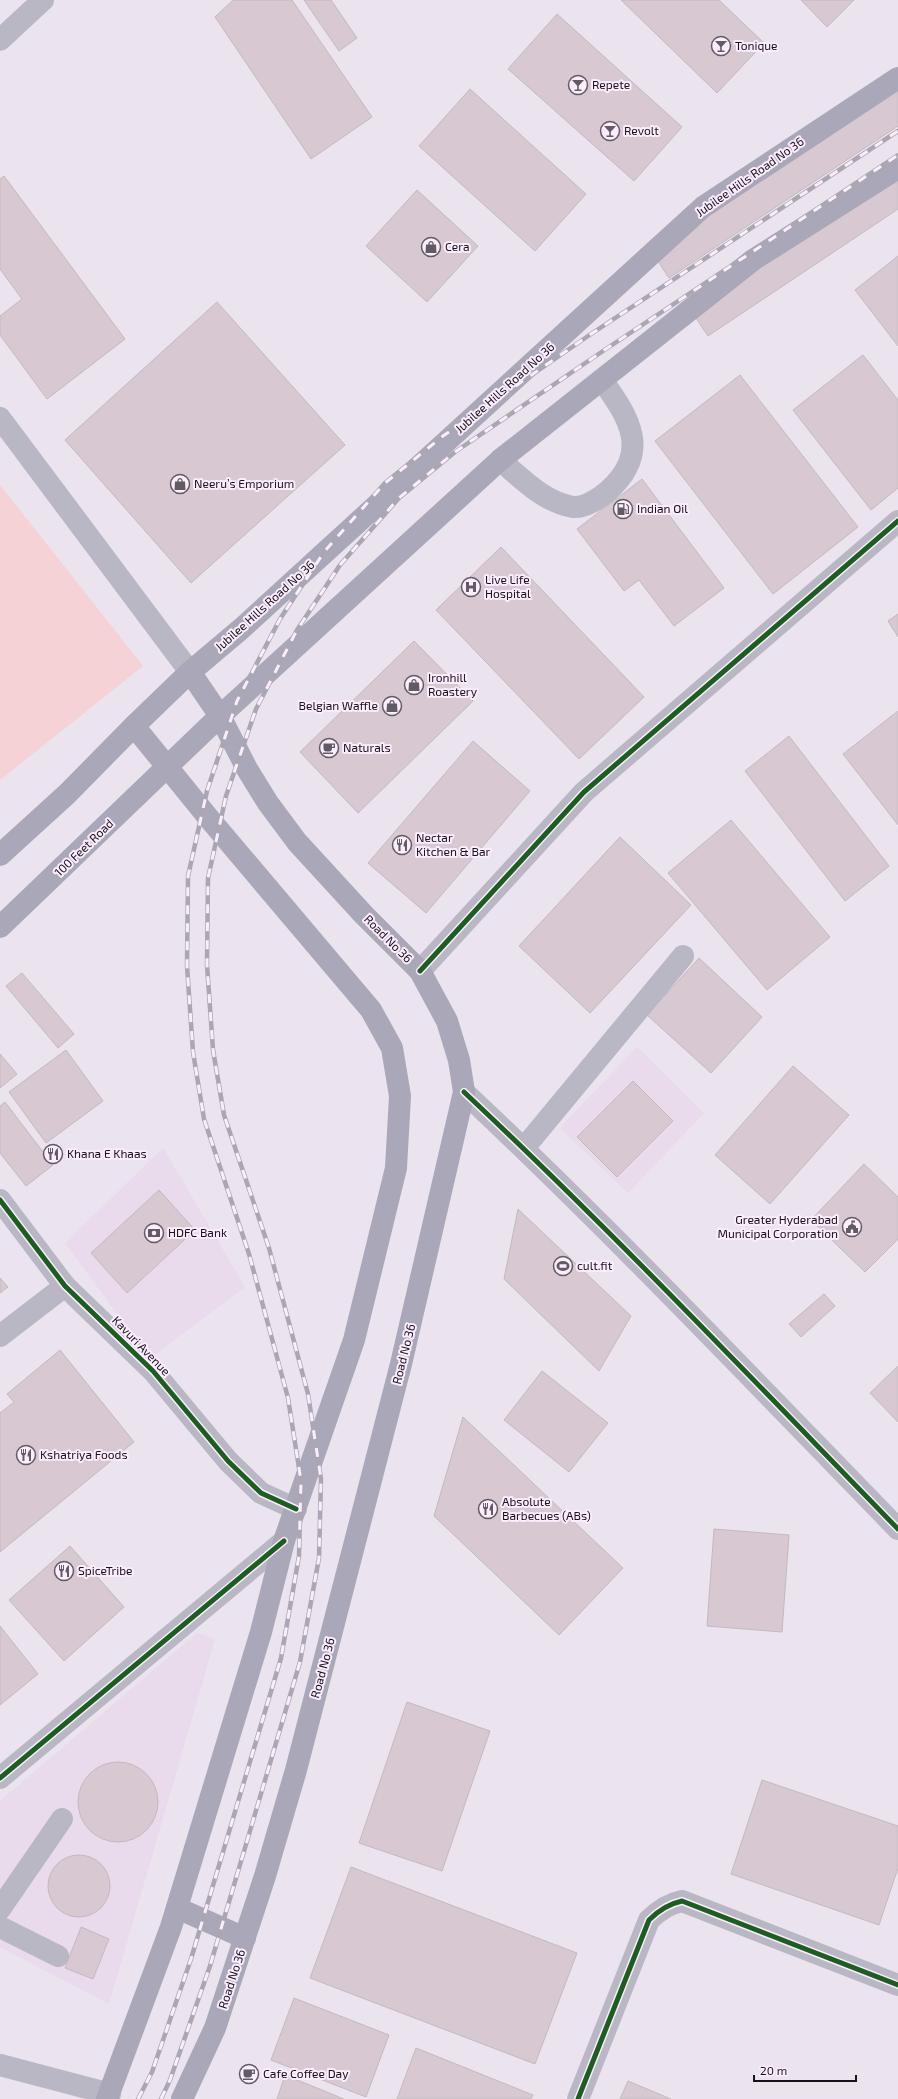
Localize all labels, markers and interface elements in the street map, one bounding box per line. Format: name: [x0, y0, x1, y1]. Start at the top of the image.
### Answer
bar icon: Tonique: [710, 35, 732, 57]
place label: Tonique: [735, 38, 778, 52]
bar icon: Repete: [567, 74, 589, 96]
place label: Repete: [592, 77, 630, 91]
bar icon: Revolt: [599, 120, 621, 142]
place label: Revolt: [624, 123, 659, 137]
street label: Jubilee Hills Road No 36: [693, 134, 806, 219]
shop icon: Cera: [420, 236, 442, 258]
place label: Cera: [445, 239, 470, 253]
street label: Jubilee Hills Road No 36: [452, 339, 557, 435]
shop icon: Neeru’s Emporium: [169, 473, 191, 495]
place label: Neeru’s Emporium: [194, 476, 294, 490]
fuel station icon: Indian Oil: [612, 498, 634, 520]
place label: Indian Oil: [637, 501, 688, 515]
street label: Jubilee Hills Road No 36: [212, 557, 317, 653]
place label: Live Life Hospital: [485, 572, 531, 600]
hospital icon: Live Life Hospital: [460, 576, 482, 598]
place label: Ironhill Roastery: [428, 670, 478, 698]
shop icon: Ironhill Roastery: [403, 674, 425, 696]
shop icon: Belgian Waffle: [381, 695, 403, 717]
place label: Belgian Waffle: [299, 698, 378, 712]
cafe icon: Naturals: [318, 737, 340, 759]
place label: Naturals: [343, 740, 391, 754]
street label: 100 Feet Road: [51, 816, 115, 879]
place label: Nectar Kitchen & Bar: [416, 830, 491, 858]
restaurant icon: Nectar Kitchen & Bar: [391, 834, 413, 856]
street label: Road No 36: [362, 911, 416, 965]
restaurant icon: Khana E Khaas: [42, 1143, 64, 1165]
place label: Khana E Khaas: [67, 1146, 147, 1160]
place label: Greater Hyderabad Municipal Corporation: [717, 1212, 838, 1240]
public building icon: Greater Hyderabad Municipal Corporation: [841, 1216, 863, 1238]
bank icon: HDFC Bank: [143, 1222, 165, 1244]
place label: HDFC Bank: [168, 1225, 227, 1239]
sports icon: cult.fit: [552, 1255, 574, 1277]
place label: cult.fit: [577, 1258, 613, 1272]
street label: Kavuri Avenue: [110, 1313, 174, 1378]
street label: Road No 36: [389, 1322, 417, 1385]
restaurant icon: Kshatriya Foods: [15, 1444, 37, 1466]
place label: Kshatriya Foods: [40, 1447, 128, 1461]
place label: Absolute Barbecues (ABs): [502, 1494, 591, 1522]
restaurant icon: Absolute Barbecues (ABs): [477, 1498, 499, 1520]
restaurant icon: SpiceTribe: [53, 1560, 75, 1582]
place label: SpiceTribe: [78, 1563, 133, 1577]
street label: Road No 36: [307, 1636, 337, 1699]
street label: Road No 36: [215, 1947, 247, 2010]
scale bar: [754, 2057, 856, 2083]
cafe icon: Cafe Coffee Day: [238, 2063, 260, 2085]
text: 20 m: [760, 2063, 787, 2077]
place label: Cafe Coffee Day: [263, 2066, 349, 2080]

